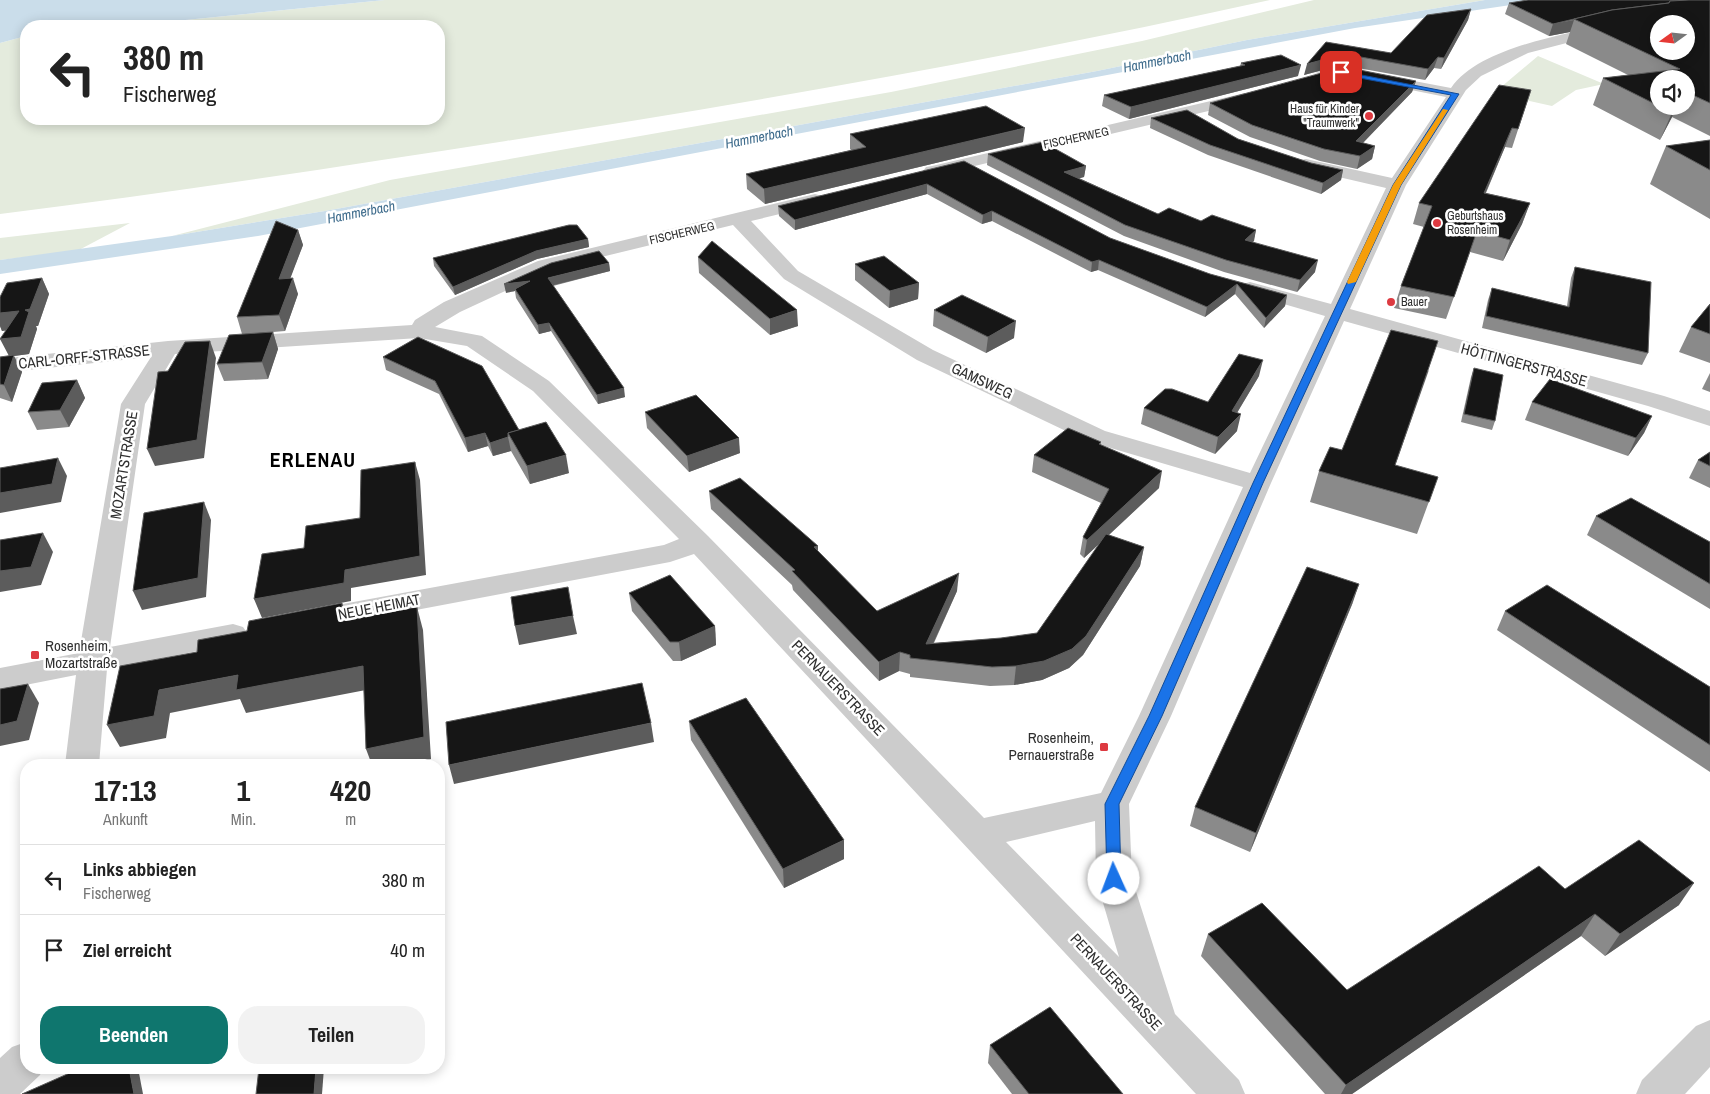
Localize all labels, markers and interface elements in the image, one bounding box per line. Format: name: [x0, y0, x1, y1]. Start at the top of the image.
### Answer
north arrow: [1650, 15, 1695, 60]
map controls: [1650, 15, 1695, 115]
text: 380 m: [123, 34, 204, 81]
icon: left: [40, 40, 105, 105]
water label: Hammerbach: [1121, 46, 1193, 76]
pin: [1320, 51, 1362, 93]
icon: arrive: [1327, 58, 1355, 86]
button: sound: [1650, 70, 1695, 115]
text: Fischerweg: [123, 79, 216, 109]
place label: Haus für Kinder "Traumwerk": [1290, 101, 1360, 131]
marker: Haus für Kinder "Traumwerk": [1363, 110, 1375, 122]
water label: Hammerbach: [723, 122, 795, 152]
street label: FISCHERWEG: [1042, 123, 1110, 153]
water label: Hammerbach: [325, 197, 397, 227]
place label: Geburtshaus Rosenheim: [1447, 208, 1503, 238]
marker: Geburtshaus Rosenheim: [1431, 217, 1443, 229]
street label: FISCHERWEG: [648, 218, 716, 248]
place label: Bauer: [1401, 294, 1428, 310]
marker: Bauer: [1385, 296, 1397, 308]
street label: HÖTTINGERSTRASSE: [1459, 338, 1590, 391]
street label: CARL-ORFF-STRASSE: [17, 339, 151, 374]
street label: GAMSWEG: [948, 357, 1016, 404]
street label: MOZARTSTRASSE: [105, 409, 142, 520]
district label: ERLENAU: [270, 446, 356, 473]
street label: NEUE HEIMAT: [336, 588, 422, 625]
place label: Rosenheim, Mozartstraße: [45, 635, 118, 673]
street label: PERNAUERSTRASSE: [787, 635, 890, 740]
marker: Rosenheim, Mozartstraße: [29, 649, 41, 661]
place label: Rosenheim, Pernauerstraße: [1009, 727, 1094, 765]
marker: Rosenheim, Pernauerstraße: [1098, 741, 1110, 753]
text: 17:13: [94, 770, 157, 810]
text: 1: [237, 770, 250, 810]
text: 420: [330, 770, 371, 810]
text: Ankunft: [103, 808, 148, 830]
text: Min.: [231, 808, 256, 830]
text: m: [345, 808, 356, 830]
position arrow: [1087, 852, 1139, 904]
text: Links abbiegen: [83, 856, 196, 882]
icon: left: [40, 866, 68, 894]
text: 380 m: [382, 867, 425, 893]
text: Fischerweg: [83, 882, 151, 904]
street label: PERNAUERSTRASSE: [1066, 929, 1167, 1035]
icon: arrive: [40, 936, 68, 964]
text: Ziel erreicht: [83, 937, 171, 963]
text: 40 m: [390, 937, 425, 963]
button: Beenden: [40, 1006, 228, 1064]
button: Teilen: [238, 1006, 425, 1064]

